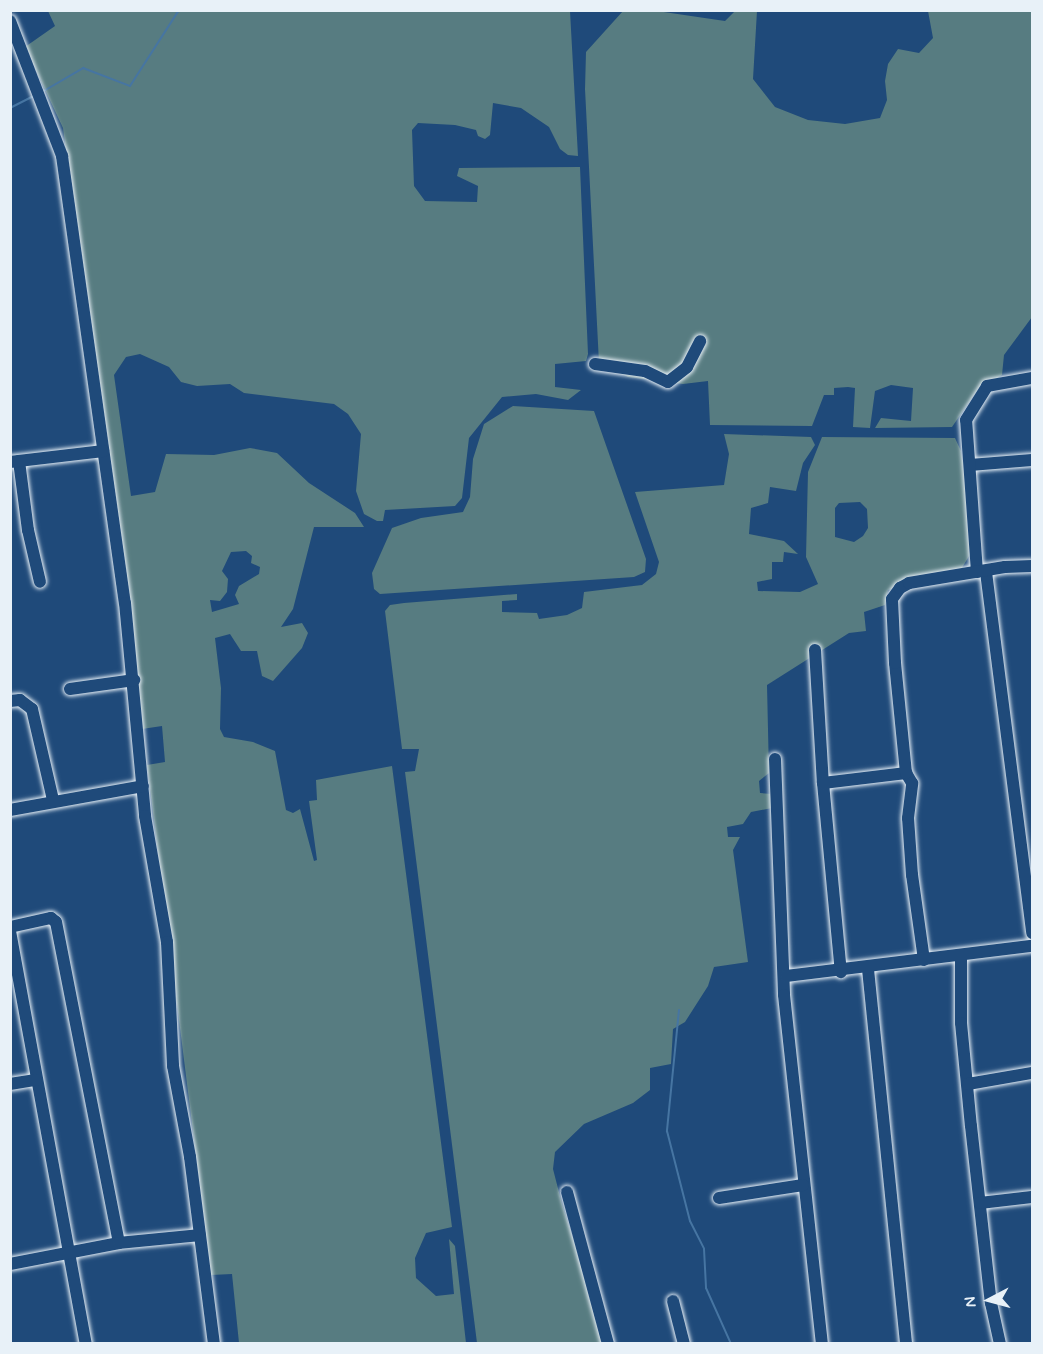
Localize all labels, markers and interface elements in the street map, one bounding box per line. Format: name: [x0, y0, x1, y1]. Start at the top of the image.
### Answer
north arrow: [959, 1270, 1019, 1330]
text: N: [960, 1296, 982, 1308]

